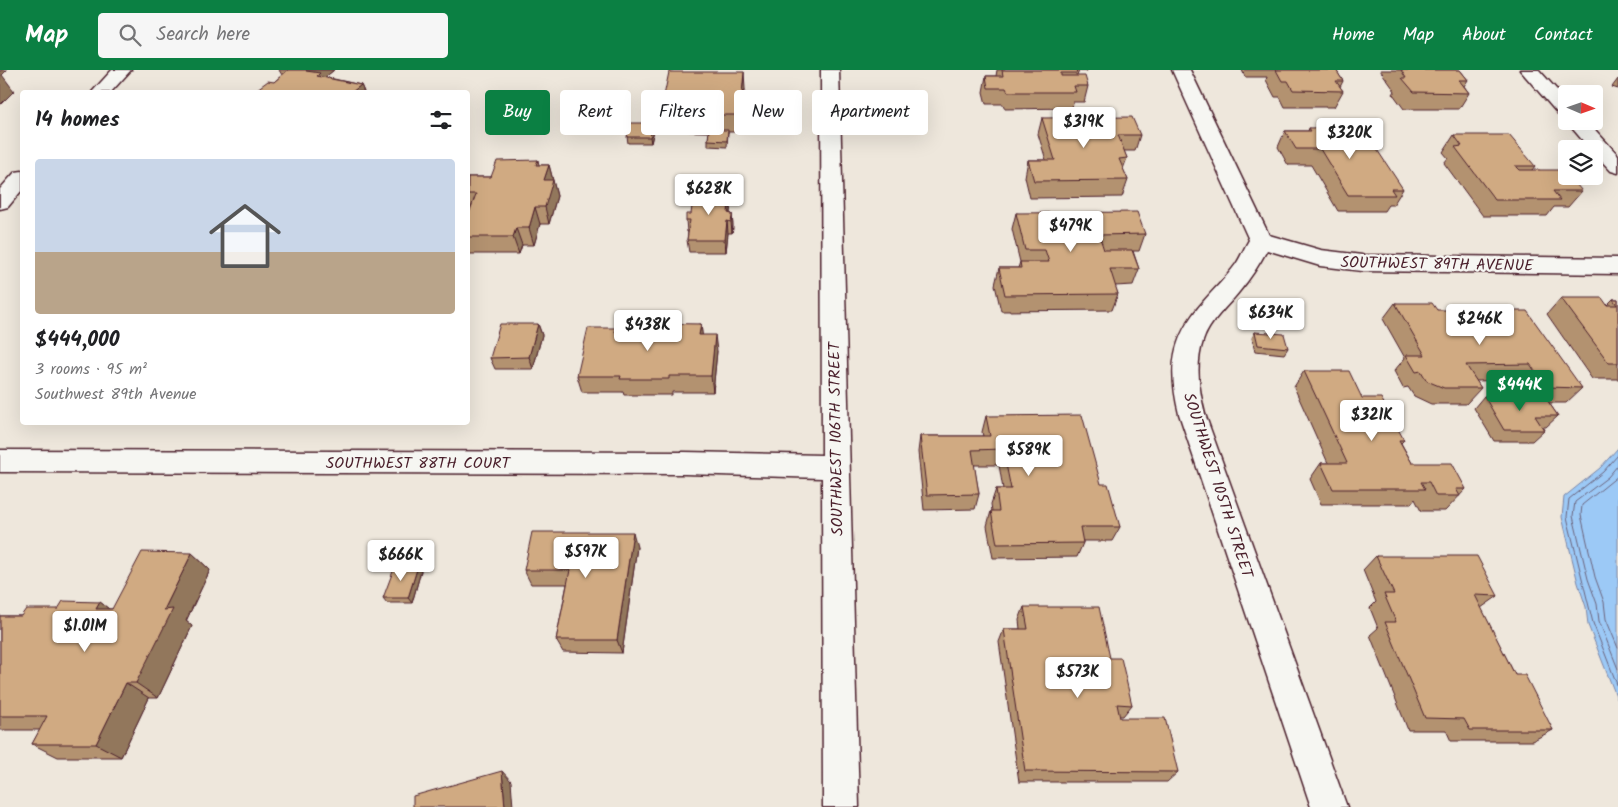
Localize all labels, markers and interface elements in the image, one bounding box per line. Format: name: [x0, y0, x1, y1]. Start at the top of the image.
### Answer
search box: [98, 13, 448, 58]
text: Map: [25, 16, 68, 55]
text: Search here: [156, 20, 250, 50]
icon: search: [116, 21, 144, 49]
text: Home: [1332, 21, 1375, 50]
text: Map: [1403, 21, 1434, 50]
text: About: [1462, 21, 1506, 50]
text: Contact: [1534, 21, 1593, 50]
north arrow: [1558, 85, 1602, 130]
map controls: [1558, 85, 1603, 185]
chip: Buy: [485, 90, 550, 135]
chip: Rent: [560, 90, 631, 135]
chip: Filters: [641, 90, 724, 135]
chip: New: [734, 90, 802, 135]
chip: Apartment: [812, 90, 928, 135]
text: 14 homes: [35, 104, 120, 137]
icon: filters: [427, 106, 455, 134]
pin: $319K: [1049, 106, 1119, 149]
text: $319K: [1064, 110, 1104, 135]
pin: $320K: [1315, 118, 1385, 160]
text: $320K: [1327, 121, 1373, 146]
button: layers: [1558, 140, 1603, 185]
pin: $628K: [674, 174, 744, 216]
text: $628K: [686, 177, 732, 202]
icon: home: [200, 191, 290, 281]
pin: $479K: [1036, 210, 1106, 253]
text: $479K: [1049, 214, 1093, 239]
street label: SOUTHWEST 89TH AVENUE: [1340, 250, 1534, 279]
pin: $634K: [1236, 298, 1306, 340]
text: $634K: [1248, 301, 1294, 326]
pin: $246K: [1445, 304, 1515, 346]
text: $246K: [1457, 307, 1503, 332]
pin: $438K: [613, 310, 683, 352]
text: $438K: [625, 313, 671, 338]
text: $444,000: [35, 324, 120, 357]
street label: SOUTHWEST 106TH STREET: [822, 340, 851, 536]
text: 3 rooms · 95 m²: [35, 357, 147, 382]
pin: $444K: [1485, 370, 1555, 412]
text: $444K: [1497, 373, 1543, 398]
text: Southwest 89th Avenue: [35, 382, 196, 407]
street label: SOUTHWEST 105TH STREET: [1176, 390, 1260, 583]
pin: $321K: [1337, 400, 1407, 442]
text: $321K: [1351, 403, 1393, 428]
pin: $589K: [994, 434, 1064, 477]
text: $589K: [1007, 438, 1051, 463]
street label: SOUTHWEST 88TH COURT: [326, 451, 512, 476]
pin: $597K: [551, 536, 621, 579]
pin: $666K: [366, 540, 436, 582]
text: $597K: [565, 540, 607, 565]
text: $666K: [378, 543, 424, 568]
pin: $1.01M: [44, 610, 126, 653]
text: $1.01M: [63, 614, 107, 639]
pin: $573K: [1043, 656, 1113, 699]
text: $573K: [1056, 660, 1100, 685]

